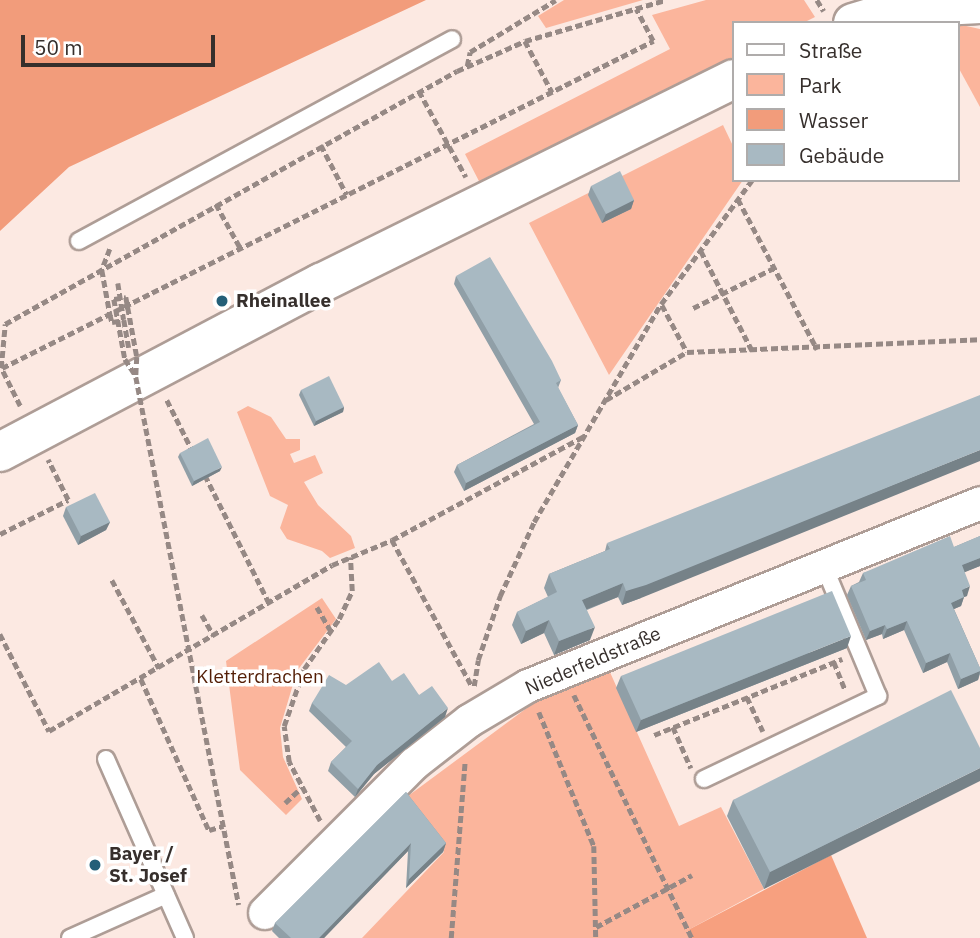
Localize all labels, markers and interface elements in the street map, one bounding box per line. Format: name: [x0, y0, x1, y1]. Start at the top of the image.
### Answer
scale bar: [24, 21, 219, 65]
legend: [732, 21, 959, 182]
text: 50 m: [34, 33, 83, 61]
text: Straße: [799, 36, 862, 64]
text: Park: [799, 71, 842, 99]
text: Wasser: [799, 106, 868, 134]
text: Gebäude: [799, 141, 884, 169]
place label: Rheinallee: [236, 290, 331, 312]
marker: Rheinallee: [214, 293, 230, 309]
street label: Niederfeldstraße: [522, 622, 664, 700]
park label: Kletterdrachen: [196, 666, 324, 688]
place label: Bayer / St. Josef: [109, 843, 187, 887]
marker: Bayer / St. Josef: [87, 857, 103, 873]

